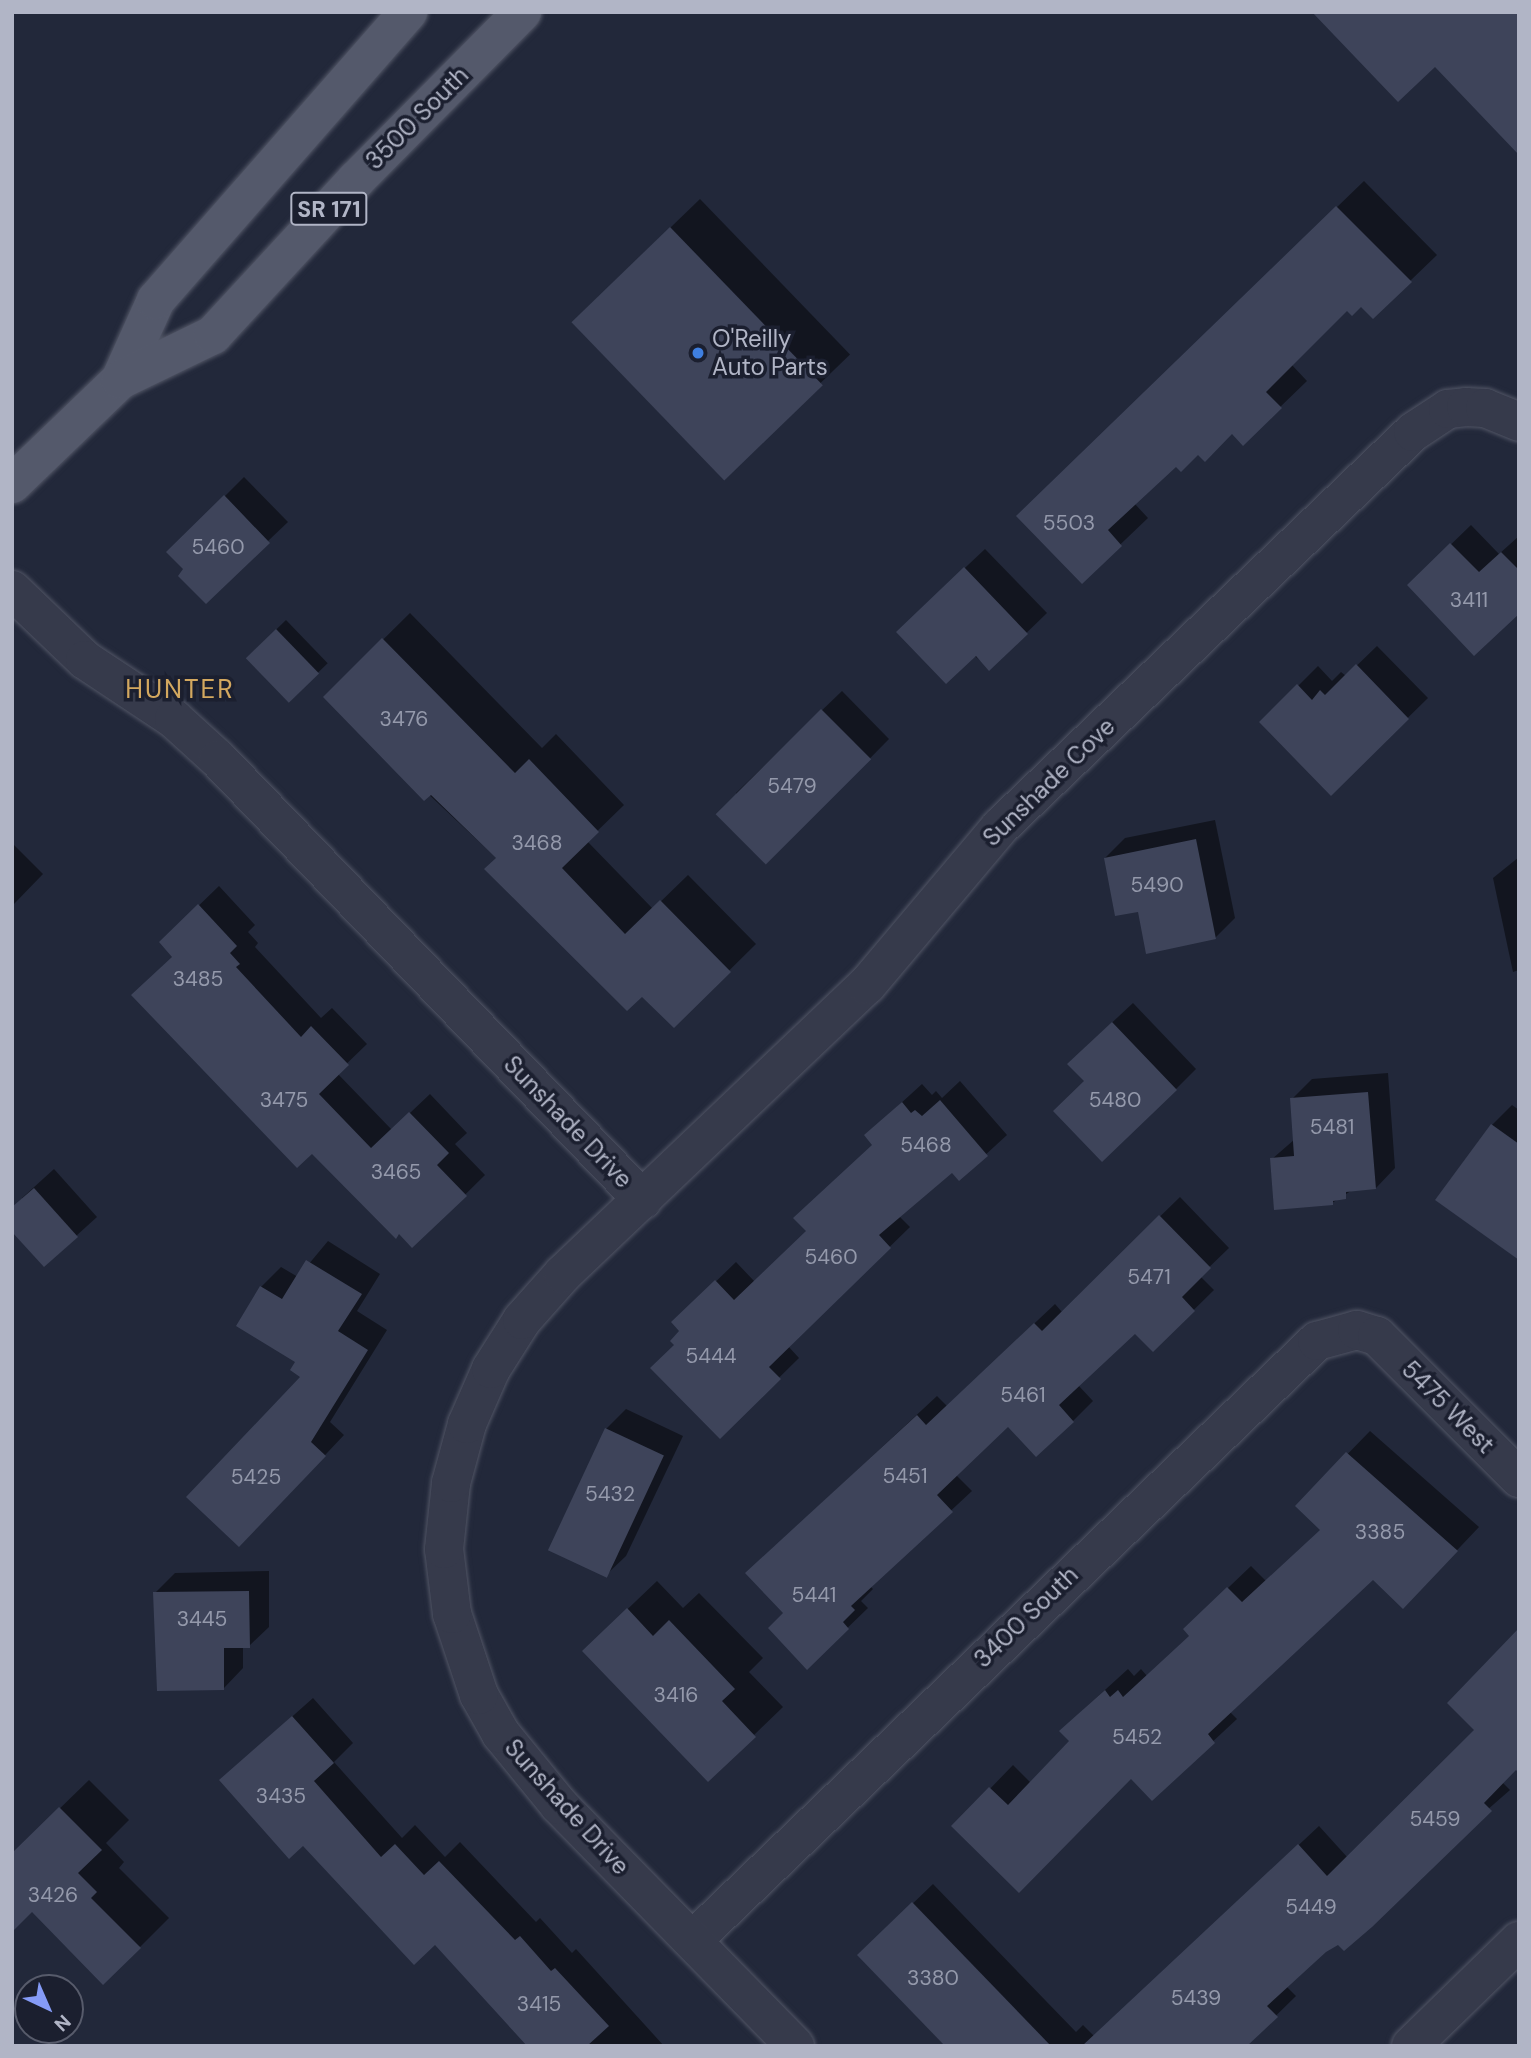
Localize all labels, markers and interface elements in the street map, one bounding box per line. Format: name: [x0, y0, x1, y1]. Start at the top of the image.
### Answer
street label: 3500 South: [360, 61, 474, 175]
road number: SR 171: [289, 190, 369, 229]
place label: O'Reilly Auto Parts: [712, 325, 828, 381]
marker: O'Reilly Auto Parts: [690, 345, 706, 361]
house number: 5503: [1043, 510, 1095, 536]
house number: 5460: [191, 534, 245, 560]
house number: 3411: [1450, 587, 1488, 613]
district label: HUNTER: [126, 674, 234, 706]
house number: 3476: [379, 706, 429, 732]
street label: Sunshade Cove: [977, 712, 1121, 852]
house number: 5479: [767, 773, 817, 799]
house number: 3468: [511, 830, 563, 856]
house number: 5490: [1130, 872, 1184, 898]
house number: 3485: [173, 966, 223, 992]
street label: Sunshade Drive: [498, 1050, 638, 1194]
house number: 3475: [260, 1087, 308, 1113]
house number: 5480: [1089, 1087, 1141, 1113]
house number: 5481: [1310, 1114, 1354, 1140]
house number: 5468: [900, 1132, 952, 1158]
house number: 3465: [371, 1159, 421, 1185]
house number: 5460: [804, 1244, 858, 1270]
house number: 5471: [1127, 1264, 1171, 1290]
house number: 5444: [685, 1343, 737, 1369]
street label: 5475 West: [1396, 1355, 1500, 1459]
house number: 5461: [1000, 1382, 1046, 1408]
house number: 5451: [883, 1463, 927, 1489]
house number: 5425: [231, 1464, 281, 1490]
house number: 5432: [585, 1481, 635, 1507]
house number: 3385: [1355, 1519, 1405, 1545]
street label: 3400 South: [968, 1560, 1084, 1674]
house number: 5441: [792, 1582, 836, 1608]
house number: 3445: [177, 1606, 227, 1632]
house number: 3416: [654, 1682, 698, 1708]
house number: 5452: [1112, 1724, 1162, 1750]
street label: Sunshade Drive: [499, 1733, 635, 1881]
house number: 3435: [256, 1783, 306, 1809]
house number: 5459: [1410, 1806, 1460, 1832]
house number: 3426: [28, 1882, 78, 1908]
house number: 5449: [1285, 1894, 1337, 1920]
house number: 3380: [907, 1965, 959, 1991]
north arrow: [14, 1974, 84, 2044]
house number: 5439: [1171, 1985, 1221, 2011]
house number: 3415: [517, 1991, 561, 2017]
text: N: [49, 2009, 76, 2037]

